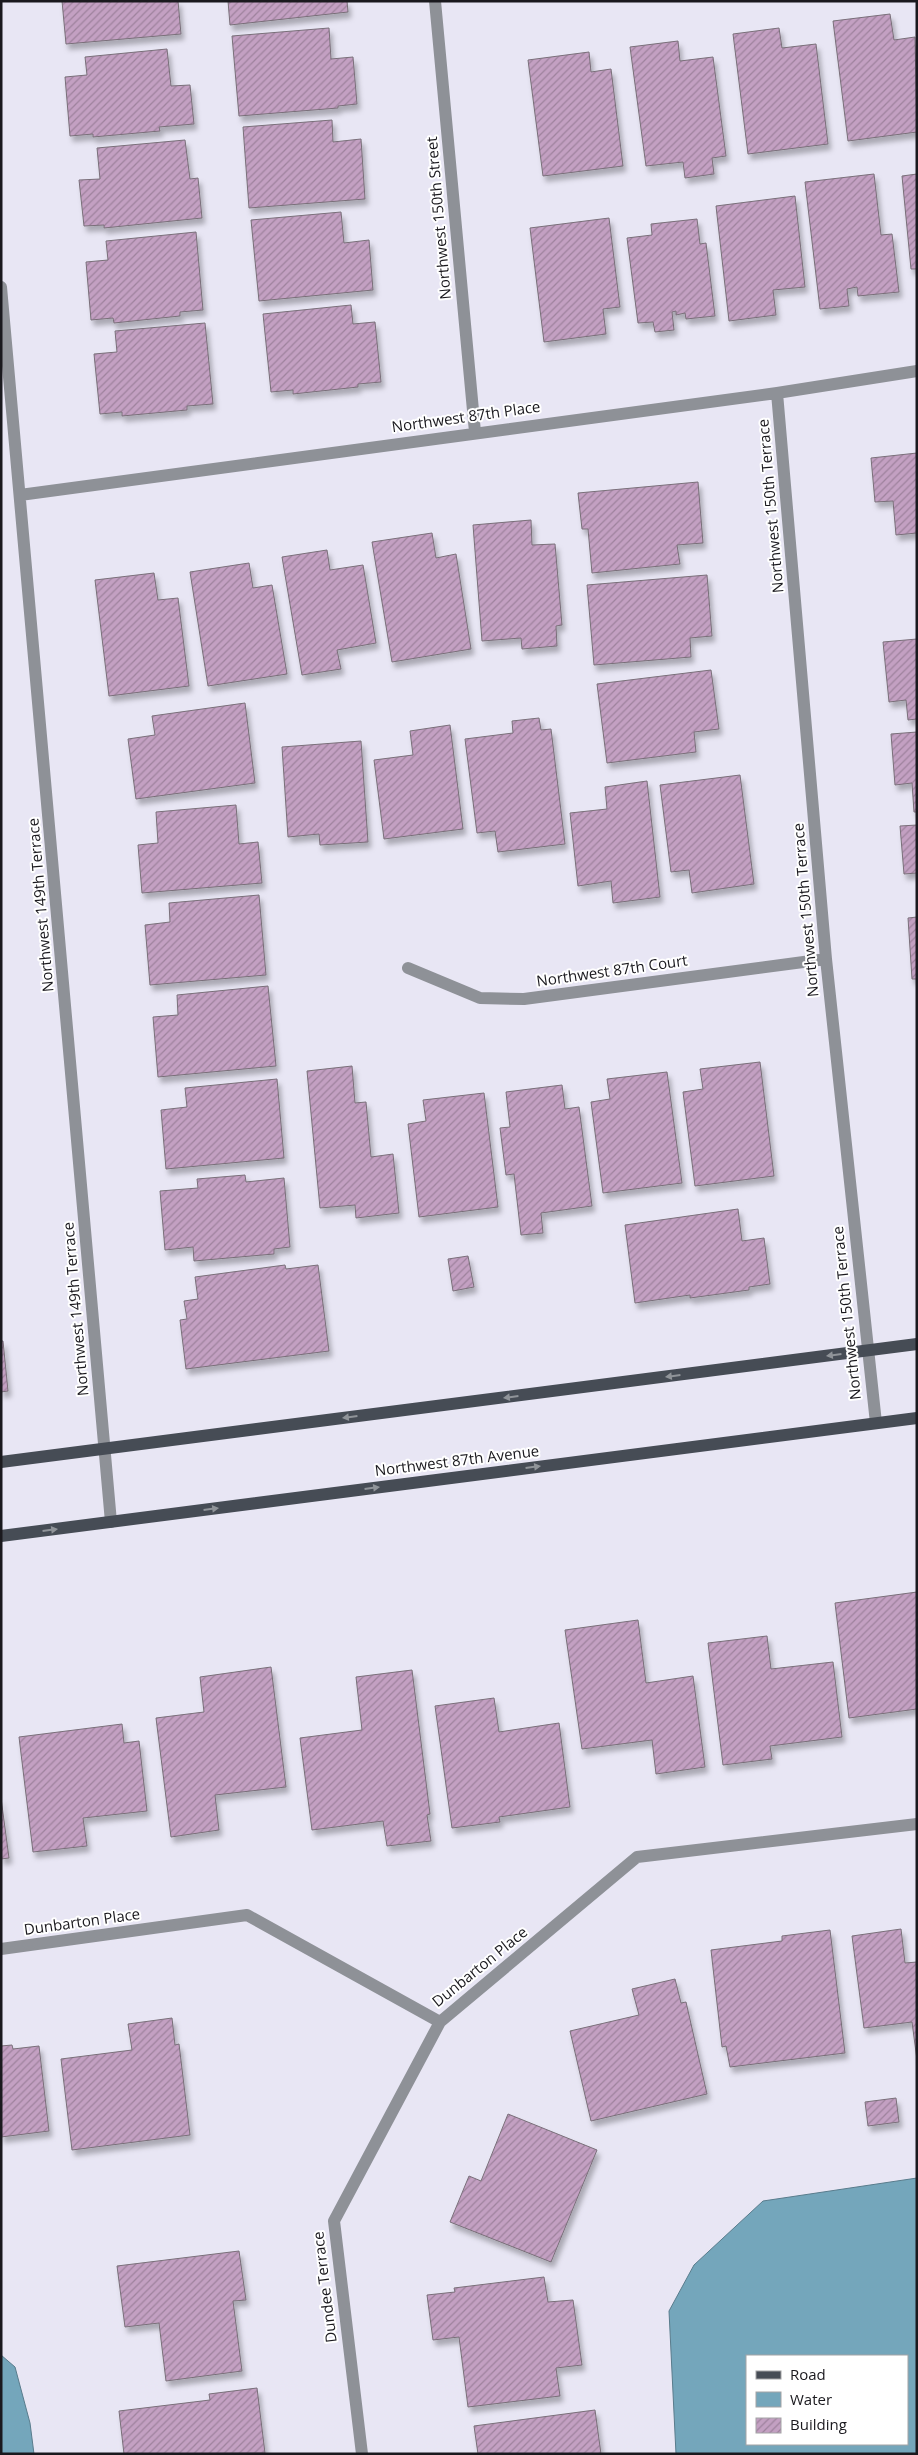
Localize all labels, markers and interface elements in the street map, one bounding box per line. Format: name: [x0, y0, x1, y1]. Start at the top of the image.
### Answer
street label: Northwest 150th Street: [421, 136, 455, 300]
street label: Northwest 87th Place: [390, 396, 541, 436]
street label: Northwest 150th Terrace: [752, 418, 788, 594]
street label: Northwest 149th Terrace: [22, 817, 58, 993]
street label: Northwest 150th Terrace: [787, 822, 823, 998]
street label: Northwest 87th Court: [535, 950, 689, 991]
street label: Northwest 149th Terrace: [57, 1221, 93, 1397]
street label: Northwest 150th Terrace: [827, 1225, 865, 1401]
one-way arrow: [825, 1351, 841, 1359]
one-way arrow: [664, 1372, 680, 1380]
one-way arrow: [503, 1393, 519, 1401]
one-way arrow: [342, 1413, 358, 1421]
street label: Northwest 87th Avenue: [374, 1440, 540, 1480]
one-way arrow: [525, 1463, 541, 1471]
one-way arrow: [364, 1484, 380, 1492]
one-way arrow: [203, 1505, 219, 1513]
one-way arrow: [42, 1526, 58, 1534]
street label: Dunbarton Place: [22, 1903, 141, 1939]
street label: Dunbarton Place: [428, 1922, 531, 2011]
street label: Dundee Terrace: [307, 2230, 341, 2344]
legend: [746, 2355, 908, 2445]
text: Road: [790, 2364, 826, 2384]
text: Water: [790, 2389, 832, 2409]
text: Building: [790, 2414, 847, 2434]

